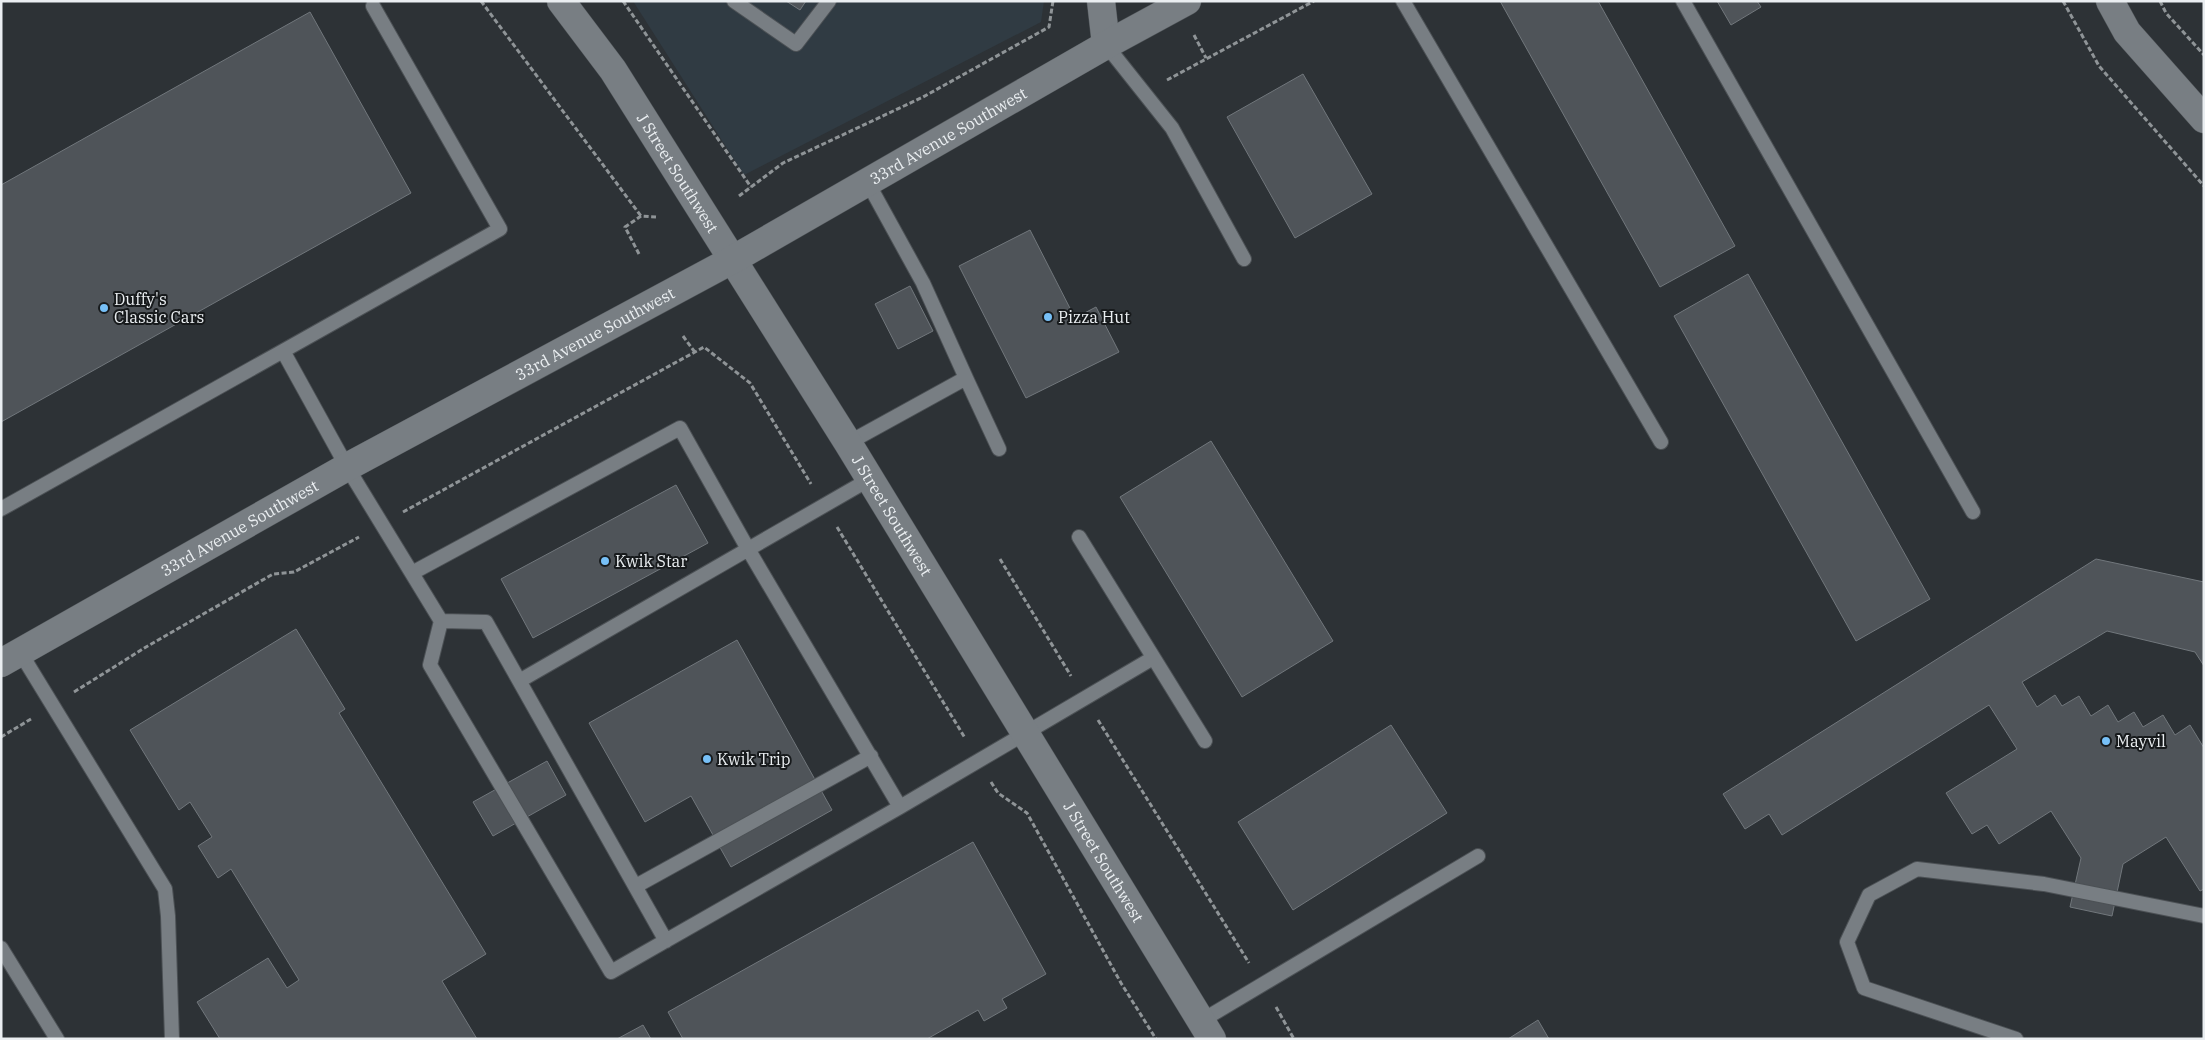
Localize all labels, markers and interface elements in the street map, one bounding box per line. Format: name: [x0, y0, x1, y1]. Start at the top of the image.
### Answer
street label: 33rd Avenue Southwest: [866, 83, 1030, 189]
street label: J Street Southwest: [633, 109, 723, 237]
street label: 33rd Avenue Southwest: [512, 283, 678, 385]
place label: Duffy's Classic Cars: [114, 289, 204, 327]
marker: Duffy's Classic Cars: [98, 302, 110, 314]
place label: Pizza Hut: [1058, 307, 1130, 327]
marker: Pizza Hut: [1042, 311, 1054, 323]
street label: J Street Southwest: [848, 451, 937, 580]
street label: 33rd Avenue Southwest: [157, 475, 322, 580]
place label: Kwik Star: [615, 551, 687, 571]
marker: Kwik Star: [599, 555, 611, 567]
place label: Mayvil: [2116, 731, 2166, 751]
marker: Mayvil: [2100, 735, 2112, 747]
place label: Kwik Trip: [717, 749, 791, 769]
marker: Kwik Trip: [701, 753, 713, 765]
street label: J Street Southwest: [1059, 798, 1148, 926]

